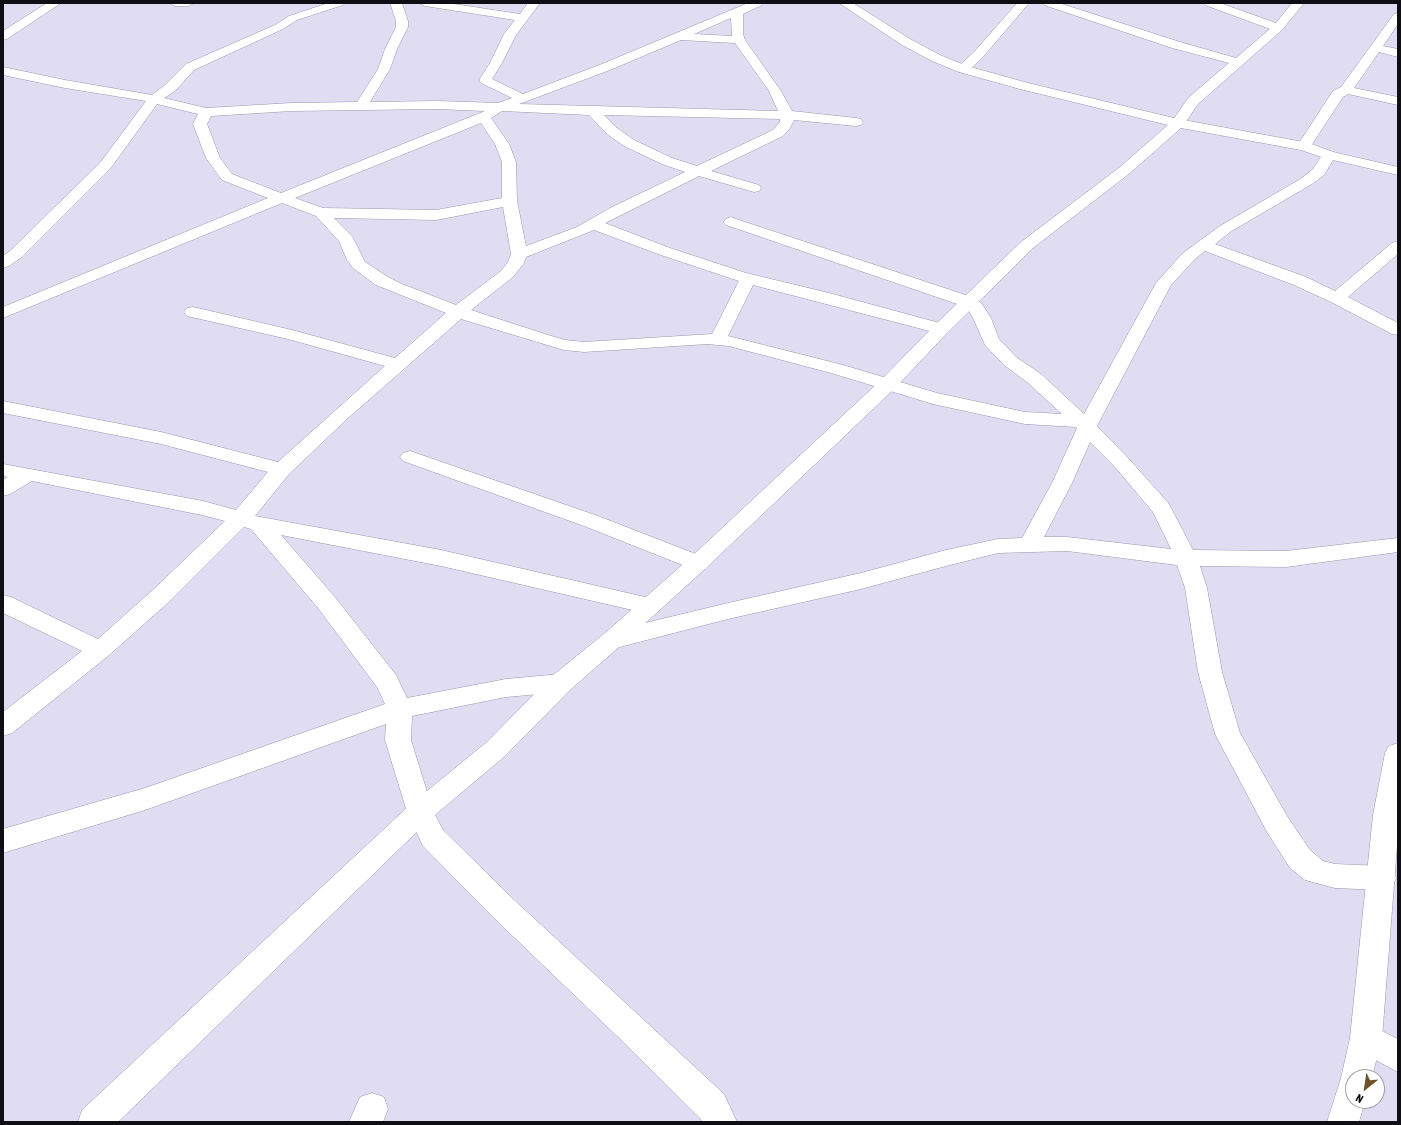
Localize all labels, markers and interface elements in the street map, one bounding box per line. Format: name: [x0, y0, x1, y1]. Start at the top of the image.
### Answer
north arrow: [1345, 1069, 1385, 1109]
text: N: [1354, 1092, 1365, 1105]

